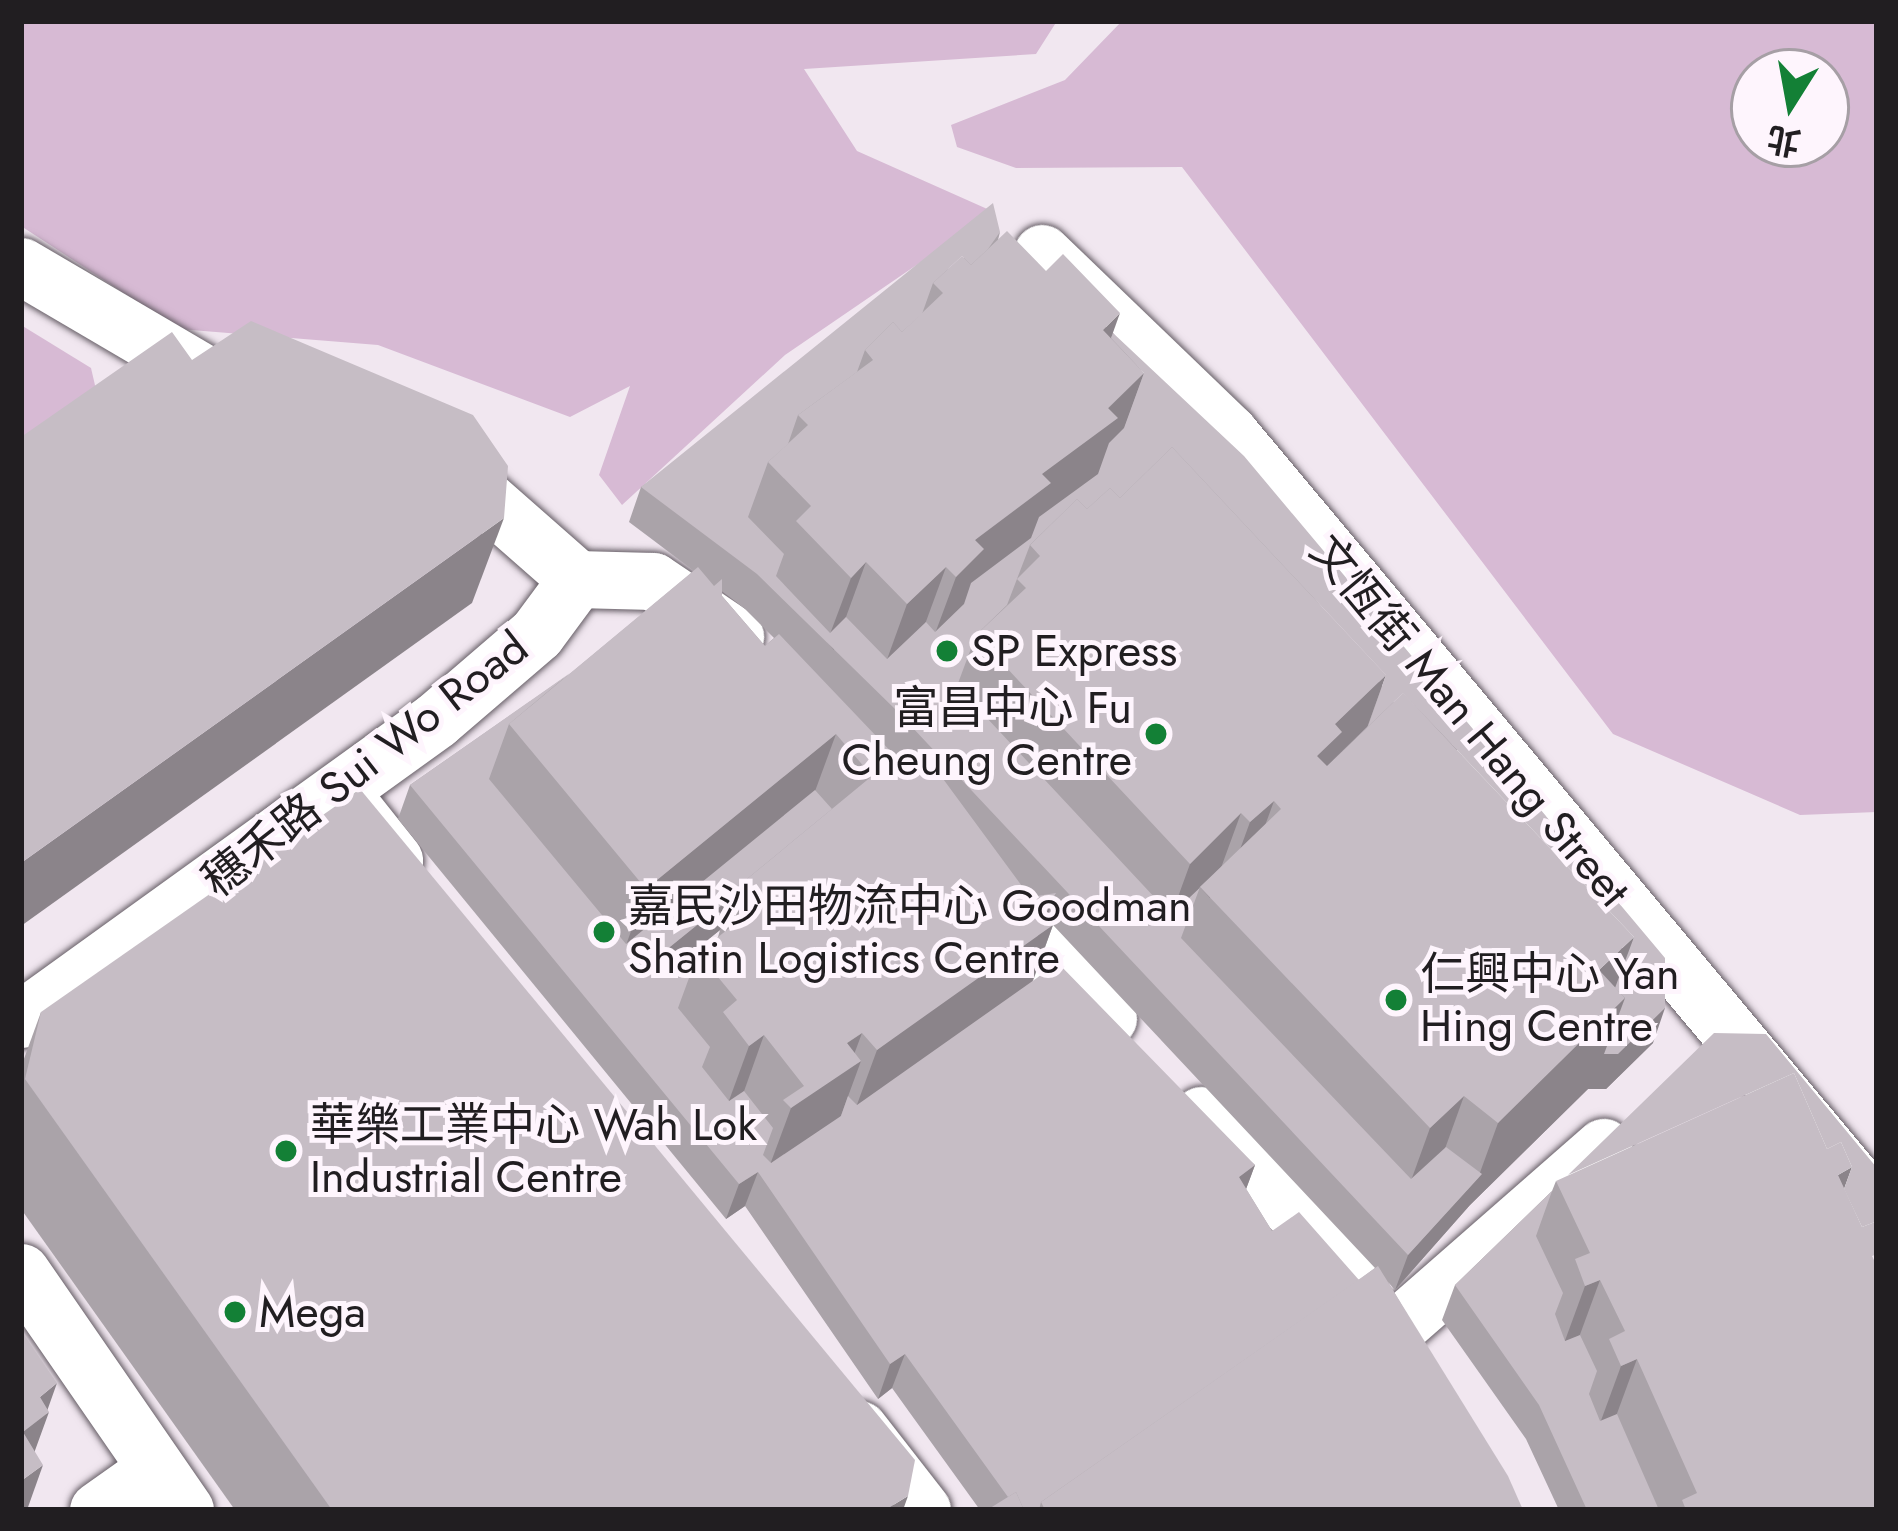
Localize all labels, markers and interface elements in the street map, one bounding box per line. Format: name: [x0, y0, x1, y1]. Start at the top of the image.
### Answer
north arrow: [1730, 48, 1850, 168]
text: 北: [1763, 115, 1804, 167]
street label: 文恆街 Man Hang Street: [1299, 525, 1641, 917]
street label: 穗禾路 Sui Wo Road: [192, 620, 538, 908]
place label: SP Express: [971, 624, 1177, 678]
marker: SP Express: [934, 638, 960, 664]
place label: 富昌中心 Fu Cheung Centre: [842, 681, 1132, 787]
marker: 富昌中心 Fu Cheung Centre: [1143, 721, 1169, 747]
place label: 嘉民沙田物流中心 Goodman Shatin Logistics Centre: [628, 879, 1192, 985]
marker: 嘉民沙田物流中心 Goodman Shatin Logistics Centre: [591, 919, 617, 945]
place label: 仁興中心 Yan Hing Centre: [1420, 947, 1680, 1053]
marker: 仁興中心 Yan Hing Centre: [1383, 987, 1409, 1013]
place label: 華樂工業中心 Wah Lok Industrial Centre: [310, 1098, 757, 1204]
marker: 華樂工業中心 Wah Lok Industrial Centre: [273, 1138, 299, 1164]
place label: Mega: [259, 1285, 366, 1339]
marker: Mega: [222, 1299, 248, 1325]

